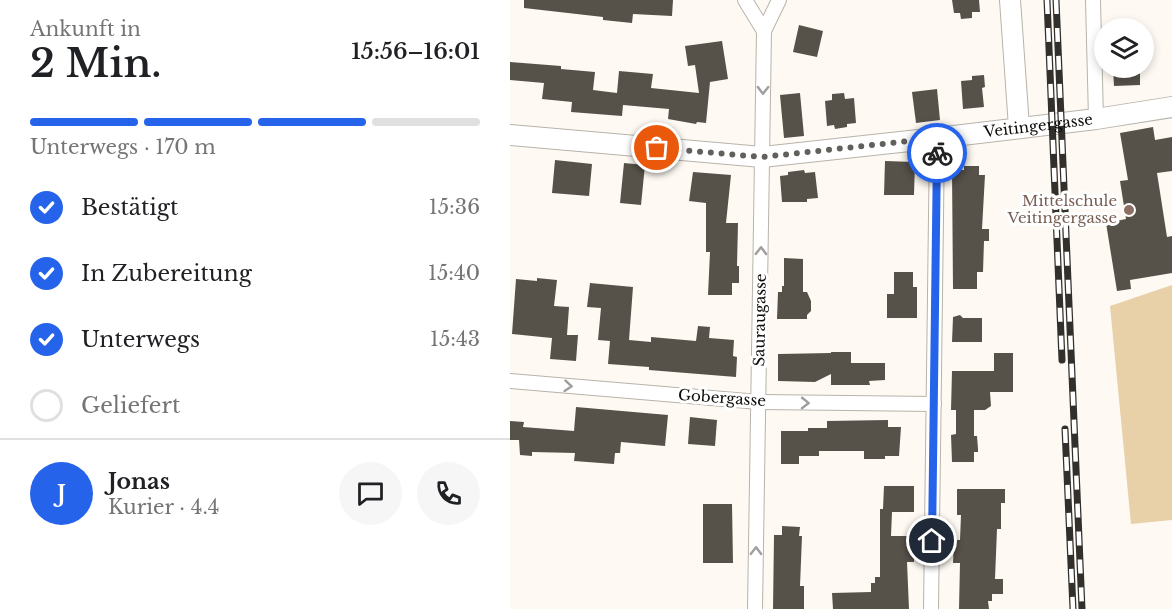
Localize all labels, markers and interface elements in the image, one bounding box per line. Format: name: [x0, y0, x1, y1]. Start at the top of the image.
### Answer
text: Ankunft in: [30, 17, 141, 41]
map controls: [1094, 18, 1154, 78]
button: layers: [1094, 18, 1154, 78]
text: 15:56–16:01: [351, 38, 480, 65]
text: 2 Min.: [30, 39, 162, 88]
one-way arrow: [757, 85, 769, 94]
street label: Veitingergasse: [982, 109, 1094, 141]
pin: [631, 122, 682, 173]
courier: [907, 123, 967, 183]
icon: bag: [640, 131, 673, 164]
text: Unterwegs · 170 m: [30, 135, 216, 159]
icon: bike: [921, 137, 954, 170]
icon: check: [30, 191, 63, 224]
place label: Mittelschule Veitingergasse: [1006, 191, 1117, 227]
text: Bestätigt: [81, 194, 178, 221]
text: 15:36: [429, 195, 480, 219]
marker: Mittelschule Veitingergasse: [1122, 203, 1136, 217]
one-way arrow: [755, 246, 767, 255]
icon: check: [30, 257, 63, 290]
text: In Zubereitung: [81, 260, 252, 287]
text: 15:40: [428, 261, 480, 285]
street label: Sauraugasse: [749, 273, 770, 367]
icon: check: [30, 323, 63, 356]
text: Unterwegs: [81, 326, 200, 353]
text: 15:43: [430, 327, 480, 351]
one-way arrow: [564, 379, 573, 392]
street label: Gobergasse: [678, 385, 767, 410]
text: Geliefert: [81, 392, 180, 419]
one-way arrow: [800, 396, 809, 409]
button: chat: [339, 462, 402, 525]
button: phone: [417, 462, 480, 525]
text: Jonas: [108, 468, 170, 495]
text: J: [57, 480, 66, 507]
text: Kurier · 4.4: [108, 495, 219, 519]
pin: [906, 515, 957, 566]
icon: home: [915, 524, 948, 557]
one-way arrow: [750, 546, 763, 555]

